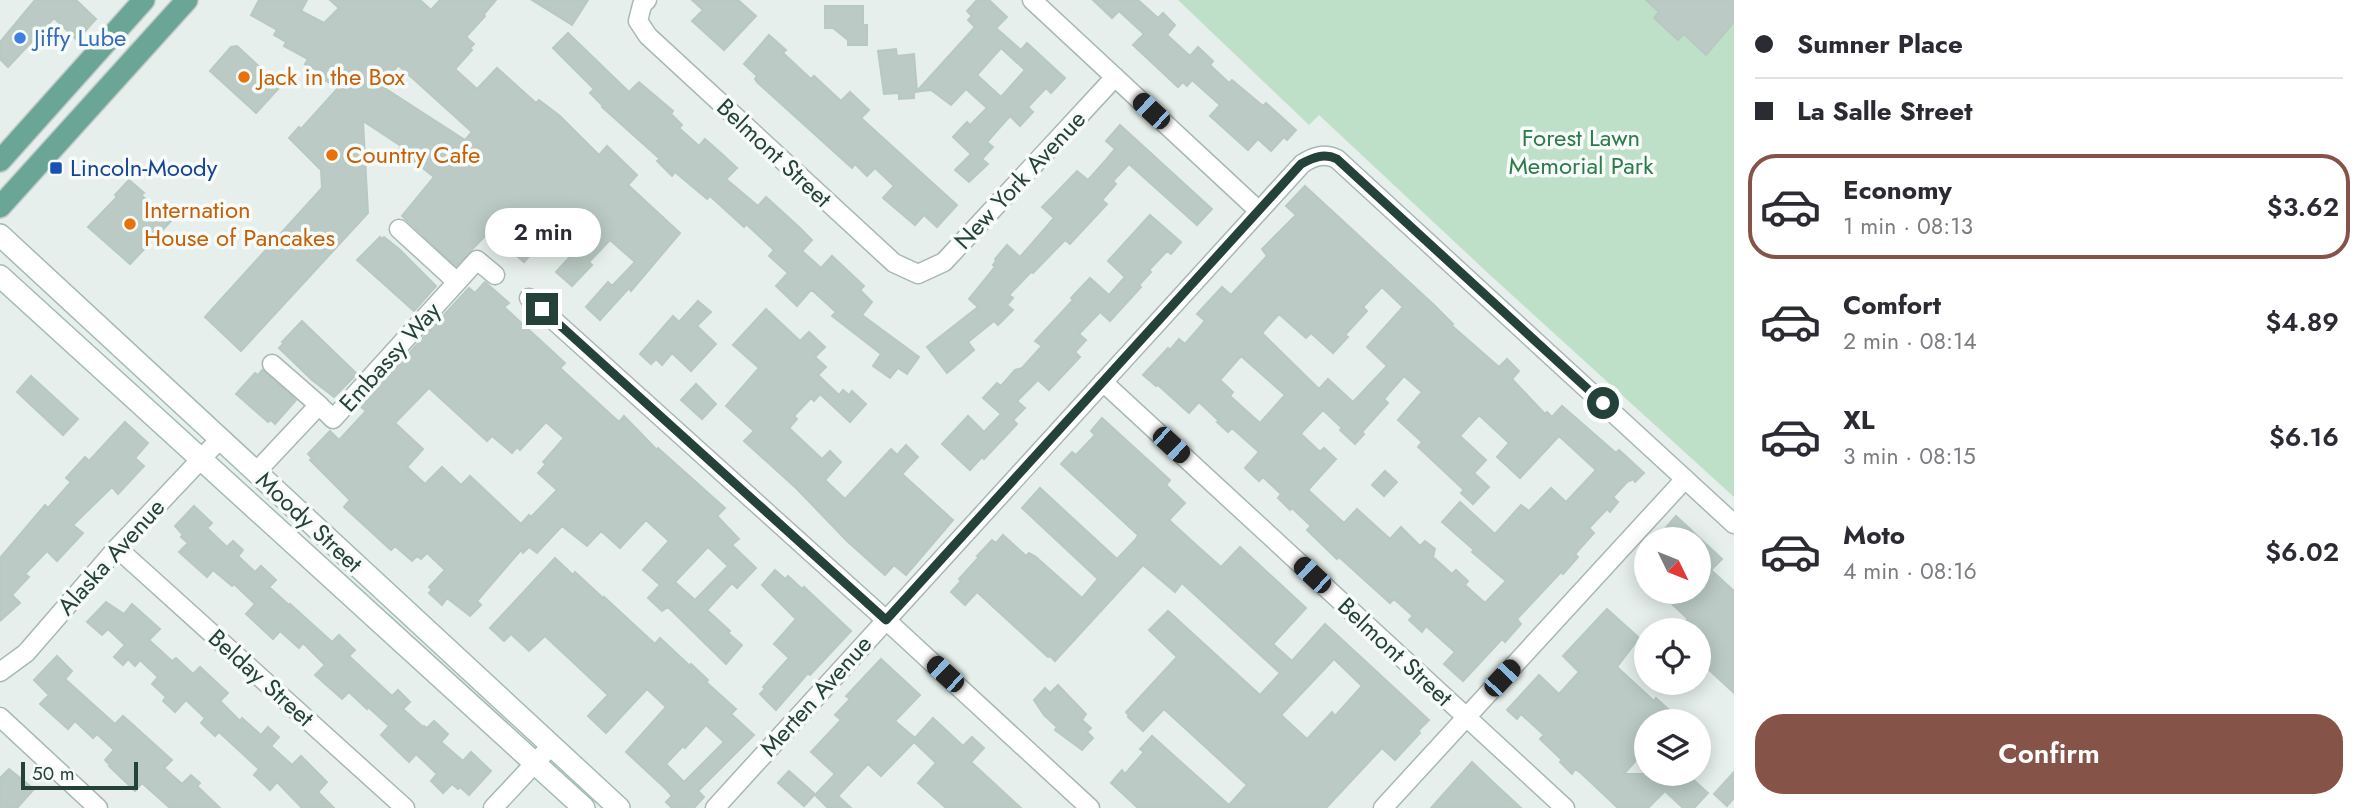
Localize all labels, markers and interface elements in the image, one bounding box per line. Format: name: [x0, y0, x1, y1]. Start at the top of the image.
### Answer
place label: Jiffy Lube: [31, 20, 126, 55]
text: Sumner Place: [1797, 25, 1963, 63]
marker: Jiffy Lube: [12, 30, 28, 46]
place label: Jack in the Box: [255, 59, 406, 94]
marker: Jack in the Box: [236, 69, 252, 85]
car: [1129, 89, 1174, 133]
street label: Belmont Street: [709, 90, 840, 215]
text: La Salle Street: [1797, 92, 1972, 130]
street label: New York Avenue: [946, 102, 1093, 257]
park label: Forest Lawn Memorial Park: [1508, 120, 1654, 183]
place label: Country Cafe: [346, 137, 480, 172]
marker: Country Cafe: [324, 147, 340, 163]
place label: Lincoln-Moody: [70, 150, 218, 185]
marker: Lincoln-Moody: [48, 160, 64, 176]
text: Economy: [1843, 171, 1952, 209]
icon: car: [1759, 175, 1822, 238]
text: $3.62: [2267, 188, 2339, 226]
place label: Internation House of Pancakes: [144, 192, 335, 255]
callout: 2 min: [484, 208, 600, 256]
text: 1 min · 08:13: [1843, 209, 1973, 243]
text: 2 min: [513, 215, 573, 249]
marker: Internation House of Pancakes: [122, 216, 138, 232]
text: Comfort: [1843, 286, 1941, 324]
icon: car: [1759, 290, 1822, 353]
route end: [526, 293, 558, 325]
street label: Embassy Way: [331, 294, 449, 419]
text: $4.89: [2265, 303, 2339, 341]
text: 2 min · 08:14: [1843, 324, 1977, 358]
route start: [1587, 387, 1619, 419]
text: XL: [1843, 401, 1875, 439]
icon: car: [1759, 405, 1822, 468]
text: $6.16: [2269, 418, 2339, 456]
car: [1149, 423, 1194, 467]
text: 3 min · 08:15: [1843, 439, 1976, 473]
street label: Moody Street: [248, 463, 371, 580]
street label: Alaska Avenue: [49, 490, 173, 623]
text: Moto: [1843, 516, 1905, 554]
icon: car: [1759, 520, 1822, 583]
north arrow: [1634, 527, 1712, 604]
map controls: [1634, 527, 1711, 786]
text: $6.02: [2265, 533, 2339, 571]
car: [1290, 553, 1335, 597]
text: 4 min · 08:16: [1843, 554, 1977, 588]
street label: Belmont Street: [1330, 589, 1461, 714]
button: locate: [1634, 618, 1711, 695]
street label: Belday Street: [201, 621, 322, 735]
street label: Merten Avenue: [752, 627, 880, 764]
car: [923, 652, 968, 696]
car: [1480, 655, 1525, 701]
button: layers: [1634, 709, 1711, 786]
button: Confirm: [1755, 714, 2343, 794]
scale bar: [21, 759, 138, 791]
text: 50 m: [32, 760, 75, 787]

